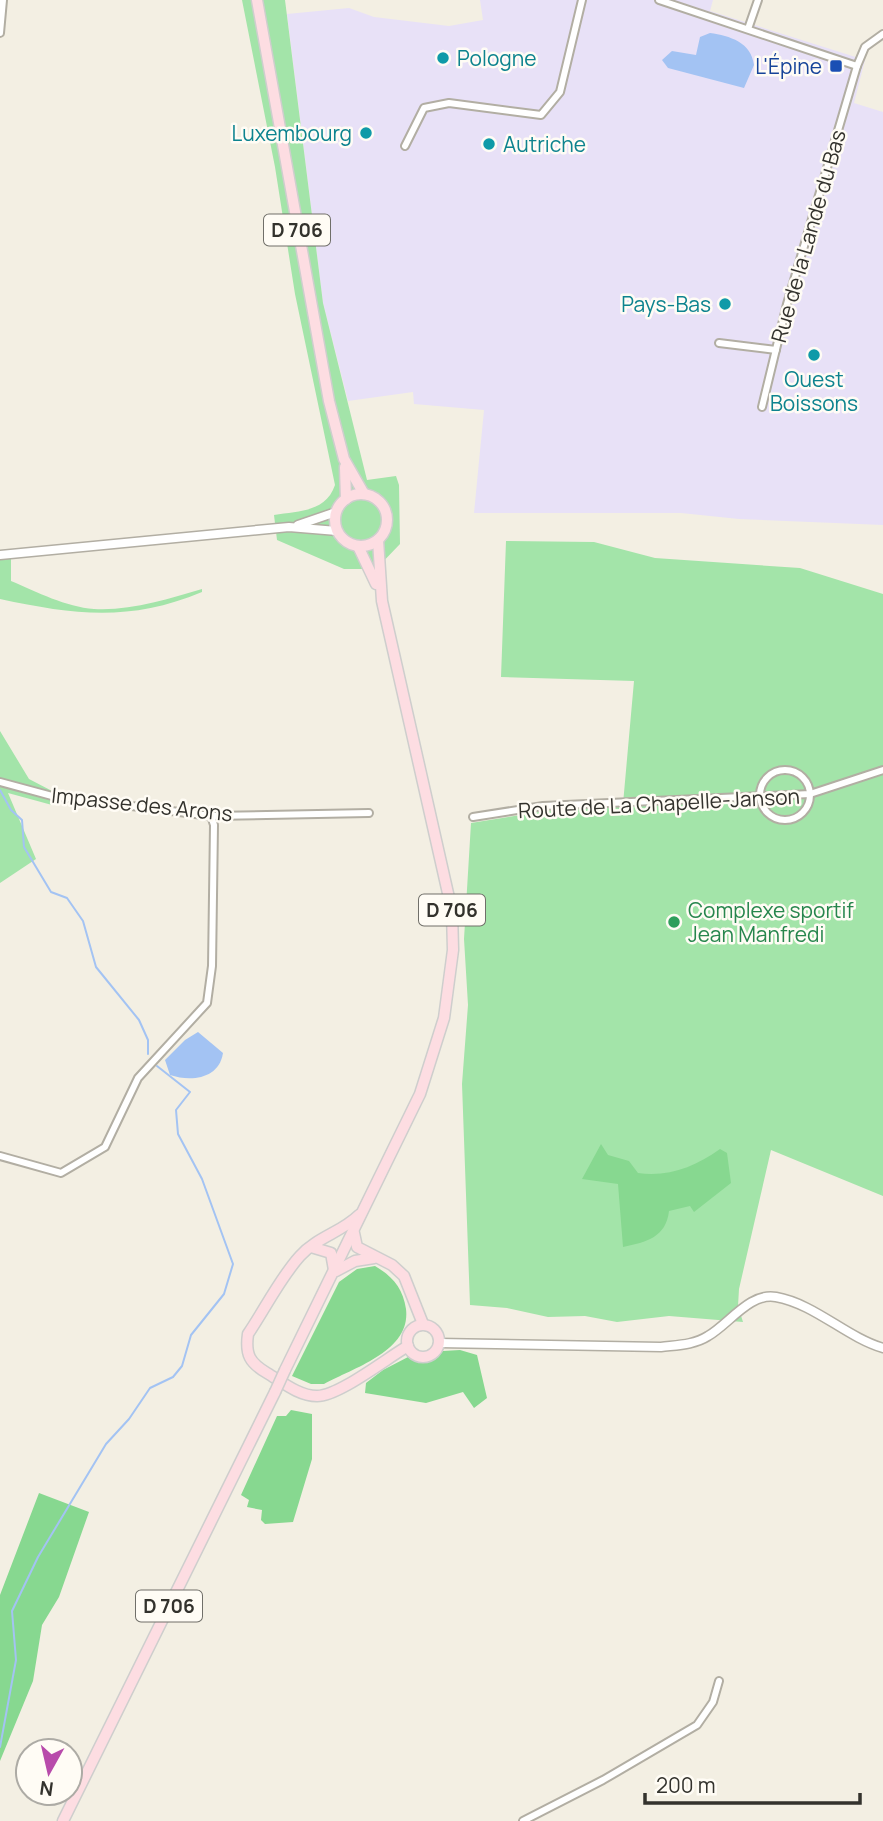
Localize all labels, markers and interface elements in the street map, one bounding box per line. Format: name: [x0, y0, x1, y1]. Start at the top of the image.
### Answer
place label: Pologne: [457, 44, 536, 72]
marker: Pologne: [435, 50, 451, 66]
place label: L'Épine: [755, 52, 822, 80]
marker: L'Épine: [828, 58, 844, 74]
place label: Luxembourg: [231, 119, 352, 147]
marker: Luxembourg: [358, 125, 374, 141]
street label: Rue de la Lande du Bas: [764, 126, 852, 346]
place label: Autriche: [503, 130, 586, 158]
marker: Autriche: [481, 136, 497, 152]
road number: D 706: [264, 214, 330, 246]
place label: Pays-Bas: [621, 290, 711, 318]
marker: Pays-Bas: [717, 296, 733, 312]
marker: Ouest Boissons: [806, 347, 822, 363]
place label: Ouest Boissons: [770, 365, 858, 417]
street label: Impasse des Arons: [50, 781, 234, 827]
street label: Route de La Chapelle-Janson: [517, 782, 801, 824]
road number: D 706: [419, 894, 485, 926]
place label: Complexe sportif Jean Manfredi: [688, 896, 854, 948]
marker: Complexe sportif Jean Manfredi: [666, 914, 682, 930]
road number: D 706: [136, 1590, 202, 1622]
north arrow: [14, 1737, 84, 1807]
scale bar: [645, 1762, 860, 1806]
text: 200 m: [656, 1771, 716, 1799]
text: N: [38, 1775, 55, 1803]

